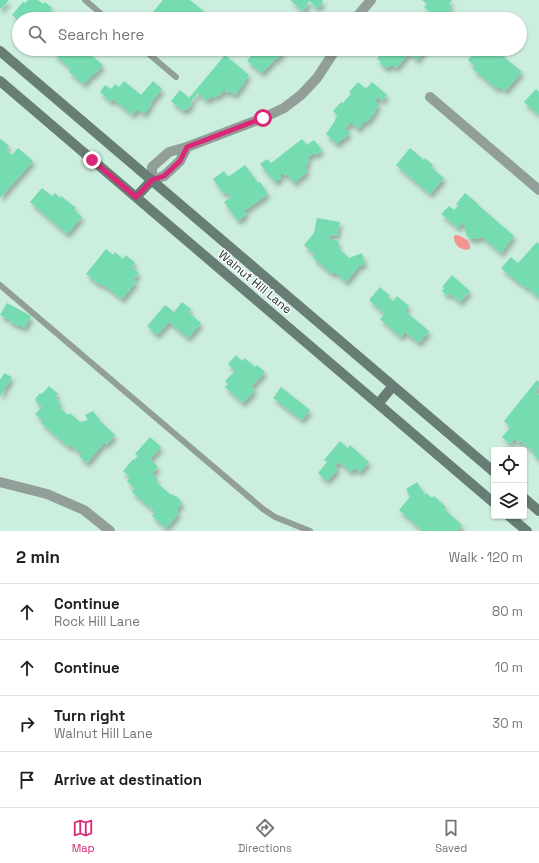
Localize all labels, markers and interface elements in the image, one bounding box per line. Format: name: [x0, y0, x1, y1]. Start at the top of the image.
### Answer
search box: [12, 12, 527, 56]
icon: search: [26, 23, 48, 45]
text: Search here: [58, 25, 144, 44]
route start: [254, 109, 272, 127]
route end: [83, 151, 101, 169]
street label: Walnut Hill Lane: [215, 247, 295, 317]
map controls: [491, 447, 527, 519]
button: locate: [491, 447, 527, 483]
button: layers: [491, 483, 527, 519]
text: 2 min: [16, 546, 60, 568]
text: Walk · 120 m: [449, 549, 523, 566]
text: Continue: [54, 594, 120, 613]
icon: ahead: [16, 601, 38, 623]
text: 80 m: [492, 603, 523, 620]
text: Rock Hill Lane: [54, 613, 140, 630]
icon: ahead: [16, 657, 38, 679]
text: Continue: [54, 658, 120, 677]
text: 10 m: [495, 659, 523, 676]
text: Turn right: [54, 706, 125, 725]
icon: right: [16, 713, 38, 735]
text: 30 m: [492, 715, 523, 732]
text: Walnut Hill Lane: [54, 725, 153, 742]
icon: arrive: [16, 769, 38, 791]
text: Arrive at destination: [54, 770, 202, 789]
tab: Map: [72, 817, 95, 855]
tab: Directions: [238, 817, 292, 855]
tab: Saved: [435, 817, 467, 855]

